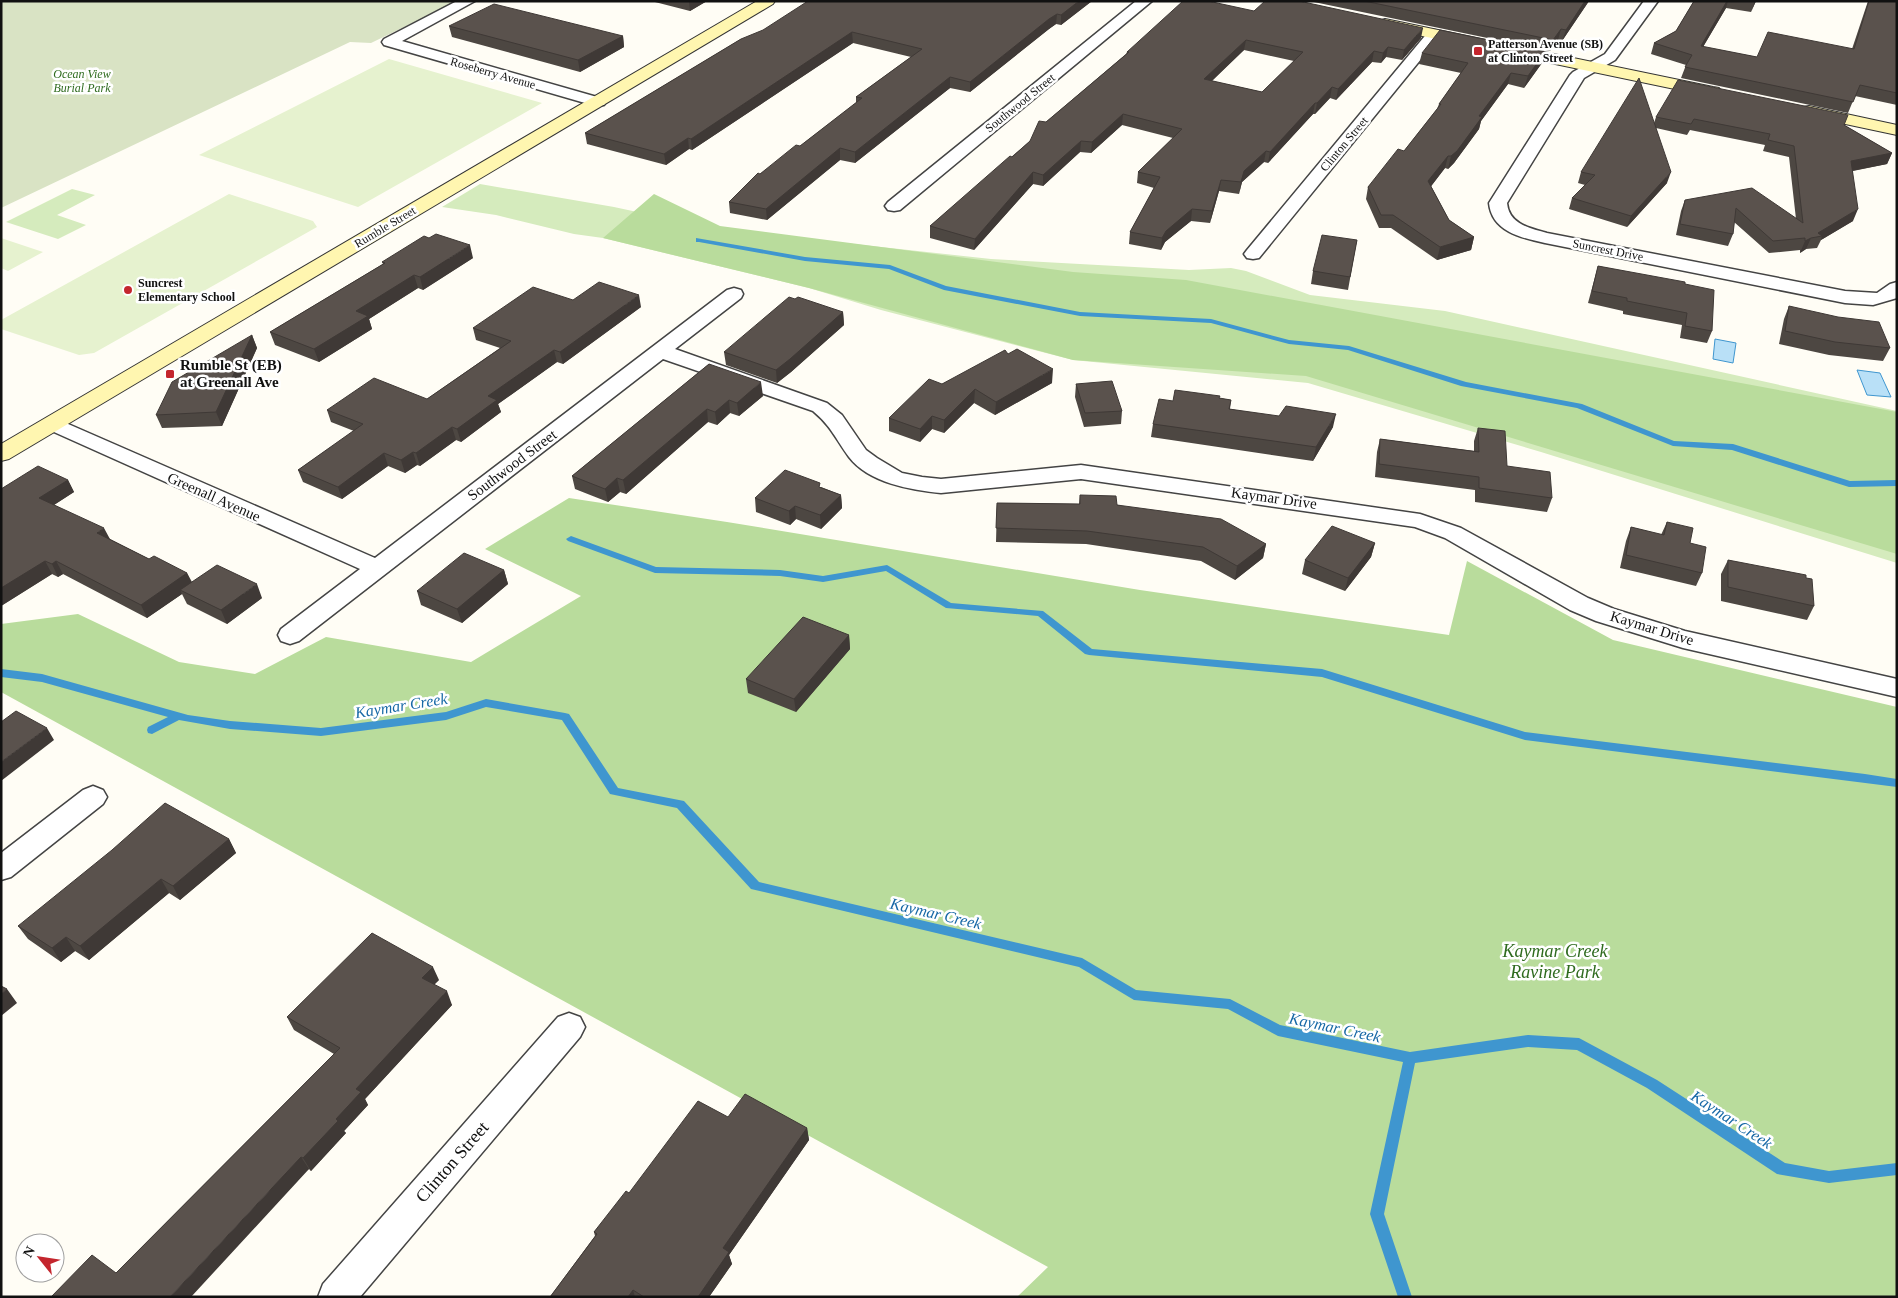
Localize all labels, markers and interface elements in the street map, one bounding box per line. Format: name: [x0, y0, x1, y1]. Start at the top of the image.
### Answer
place label: Patterson Avenue (SB) at Clinton Street: [1488, 37, 1603, 65]
marker: Patterson Avenue (SB) at Clinton Street: [1472, 45, 1484, 57]
street label: Roseberry Avenue: [449, 54, 537, 92]
park label: Ocean View Burial Park: [53, 67, 111, 95]
street label: Southwood Street: [982, 70, 1058, 135]
street label: Clinton Street: [1317, 113, 1371, 174]
street label: Rumble Street: [352, 203, 419, 251]
street label: Suncrest Drive: [1571, 236, 1645, 264]
place label: Suncrest Elementary School: [138, 276, 236, 304]
marker: Suncrest Elementary School: [122, 284, 134, 296]
place label: Rumble St (EB) at Greenall Ave: [180, 357, 282, 390]
marker: Rumble St (EB) at Greenall Ave: [164, 368, 176, 380]
street label: Southwood Street: [464, 426, 560, 504]
street label: Greenall Avenue: [165, 469, 263, 525]
street label: Kaymar Drive: [1230, 484, 1318, 512]
street label: Kaymar Drive: [1608, 608, 1696, 648]
water label: Kaymar Creek: [353, 690, 449, 722]
water label: Kaymar Creek: [887, 895, 984, 933]
park label: Kaymar Creek Ravine Park: [1502, 941, 1608, 982]
water label: Kaymar Creek: [1286, 1009, 1383, 1047]
water label: Kaymar Creek: [1687, 1086, 1776, 1153]
street label: Clinton Street: [411, 1118, 493, 1206]
north arrow: [15, 1233, 65, 1283]
text: N: [20, 1244, 38, 1260]

